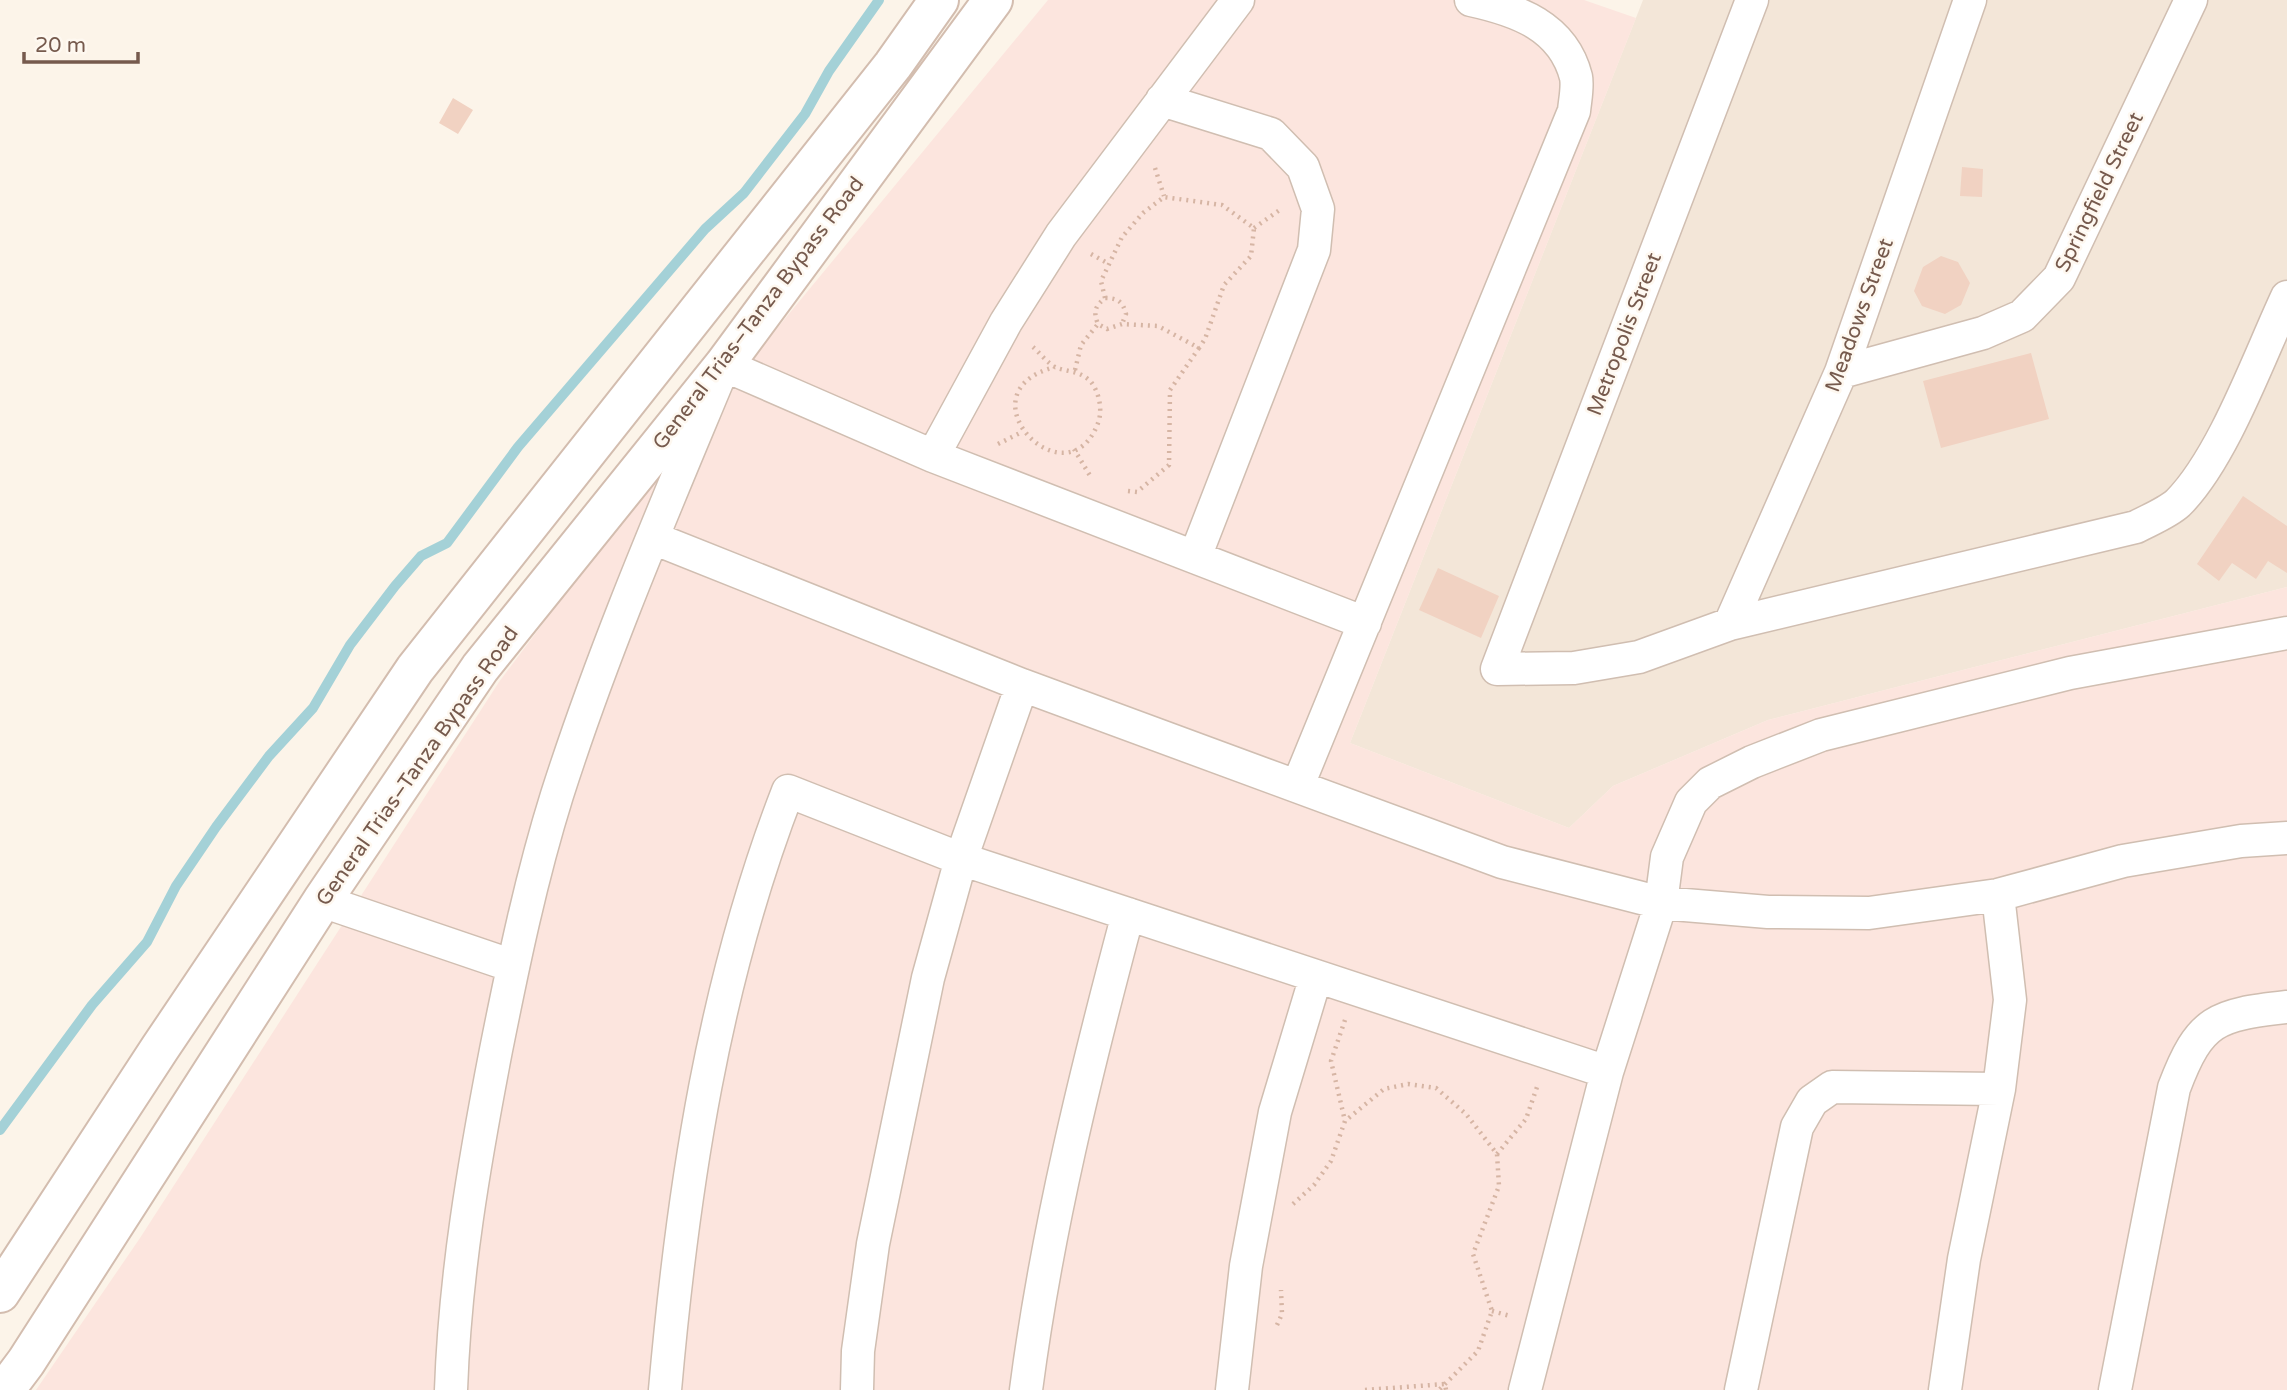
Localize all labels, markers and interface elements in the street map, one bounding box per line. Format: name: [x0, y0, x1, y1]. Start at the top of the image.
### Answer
scale bar: [24, 21, 138, 65]
text: 20 m: [35, 33, 86, 58]
street label: Springfield Street: [2050, 108, 2149, 276]
street label: General Trias–Tanza Bypass Road: [648, 172, 869, 455]
street label: Meadows Street: [1820, 235, 1899, 395]
street label: Metropolis Street: [1582, 249, 1667, 419]
street label: General Trias–Tanza Bypass Road: [311, 622, 524, 911]

